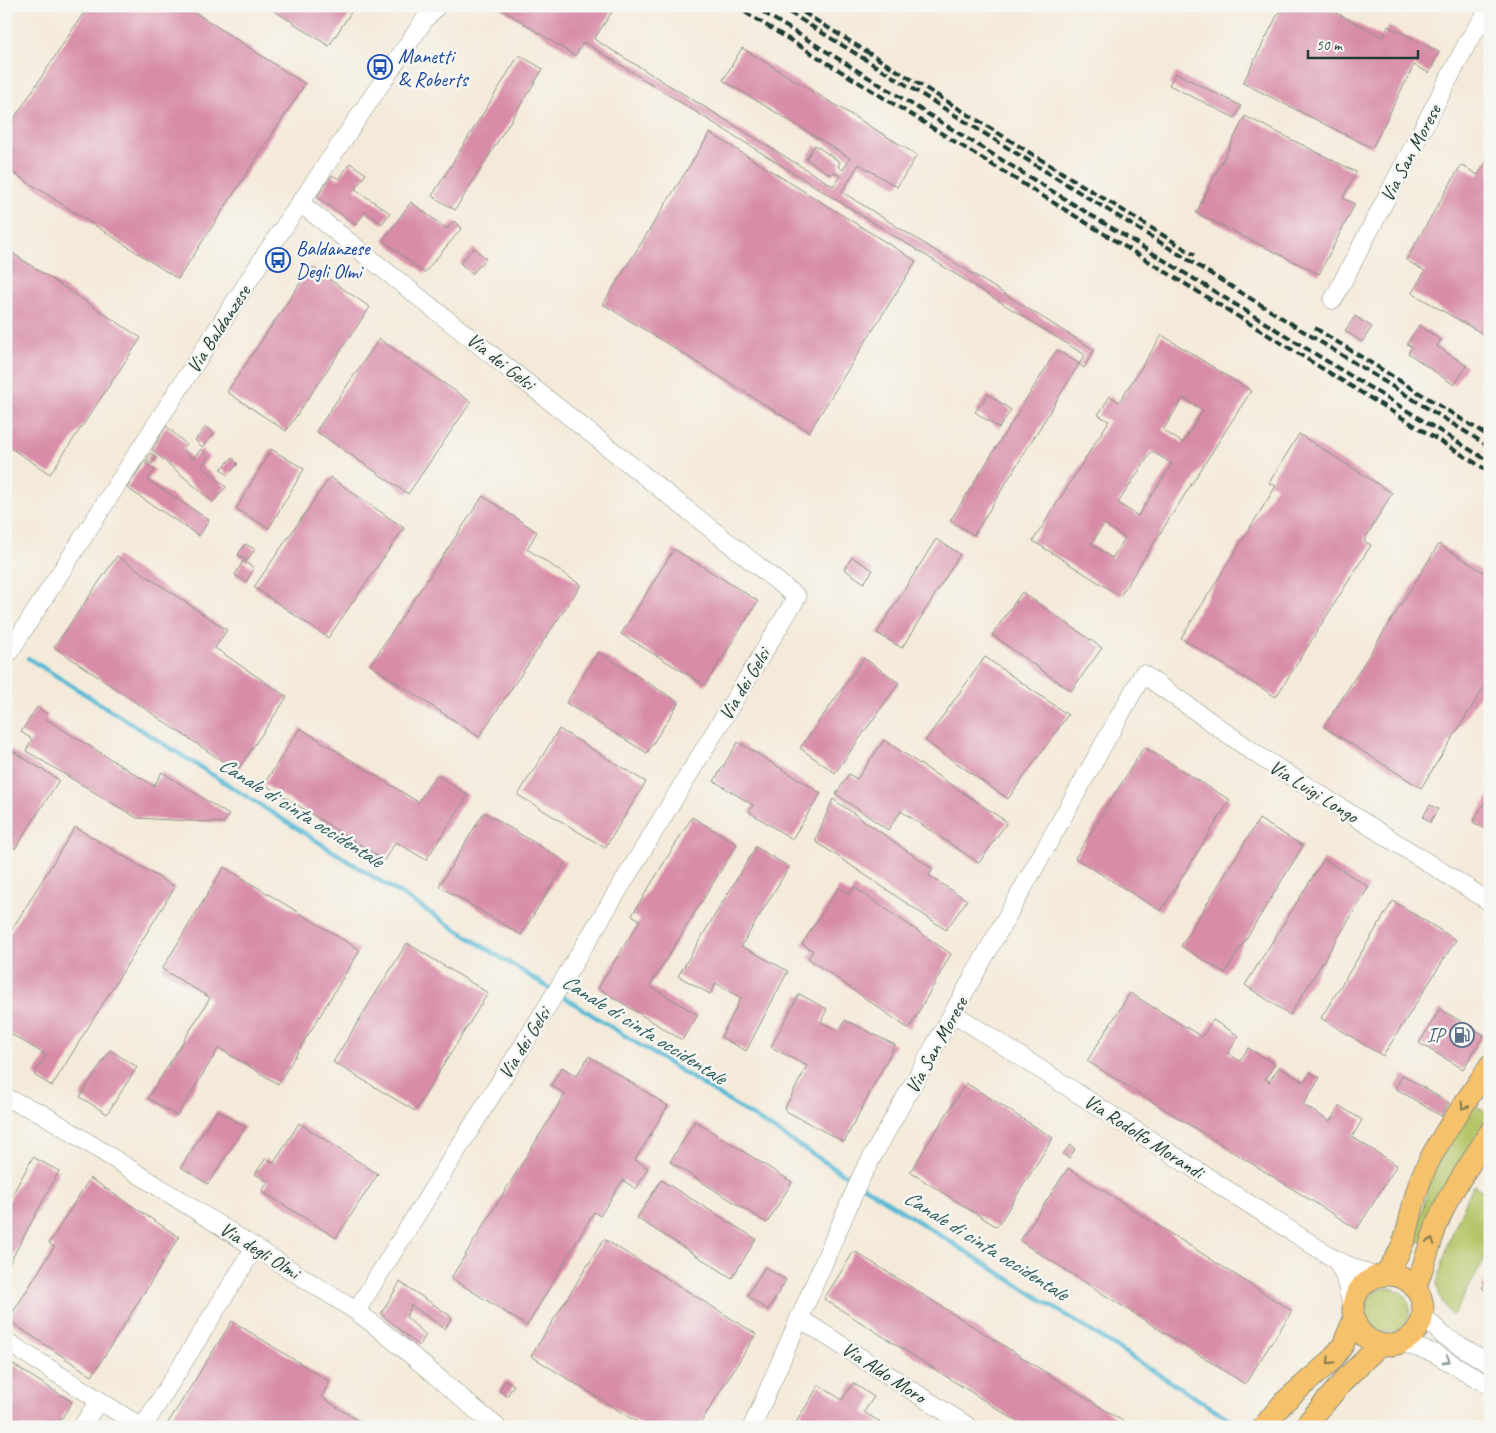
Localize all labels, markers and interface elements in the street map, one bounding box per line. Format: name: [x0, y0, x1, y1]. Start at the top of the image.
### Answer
scale bar: [1308, 28, 1418, 60]
text: 50 m: [1316, 36, 1343, 55]
place label: Manetti & Roberts: [398, 44, 470, 92]
bus stop icon: Manetti & Roberts: [367, 54, 393, 80]
street label: Via San Morese: [1374, 99, 1447, 206]
place label: Baldanzese Degli Olmi: [296, 236, 371, 284]
bus stop icon: Baldanzese Degli Olmi: [265, 247, 291, 273]
street label: Via Baldanzese: [181, 279, 257, 378]
street label: Via dei Gelsi: [462, 327, 541, 397]
street label: Via dei Gelsi: [713, 642, 777, 725]
water label: Canale di cinta occidentale: [214, 751, 390, 875]
street label: Via Luigi Longo: [1265, 754, 1364, 829]
water label: Canale di cinta occidentale: [557, 968, 733, 1092]
street label: Via San Morese: [900, 991, 974, 1098]
street label: Via dei Gelsi: [493, 1001, 557, 1084]
fuel station icon: IP: [1449, 1022, 1475, 1048]
place label: IP: [1427, 1023, 1447, 1048]
street label: Via Rodolfo Morandi: [1079, 1089, 1210, 1186]
one-way arrow: [1461, 1101, 1470, 1110]
water label: Canale di cinta occidentale: [899, 1184, 1075, 1308]
street label: Via degli Olmi: [215, 1216, 306, 1286]
one-way arrow: [1426, 1237, 1436, 1246]
street label: Via Aldo Moro: [837, 1336, 932, 1410]
one-way arrow: [1442, 1354, 1451, 1364]
one-way arrow: [1327, 1355, 1336, 1364]

